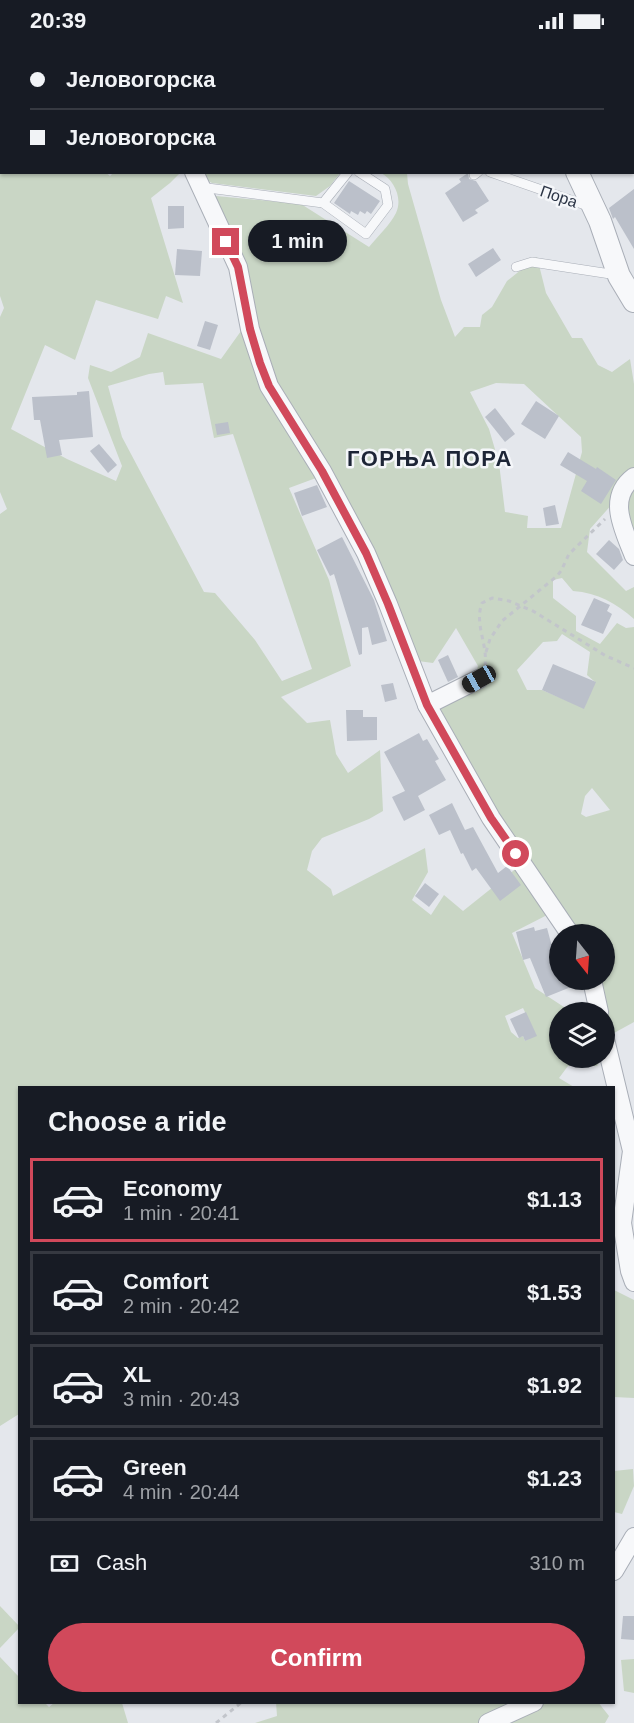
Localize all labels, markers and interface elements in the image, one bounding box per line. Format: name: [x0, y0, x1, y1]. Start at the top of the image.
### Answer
text: 20:39: [30, 8, 86, 33]
text: Јеловогорска: [66, 67, 216, 92]
text: Јеловогорска: [66, 125, 216, 150]
street label: Пора: [538, 182, 580, 211]
callout: 1 min: [247, 221, 346, 263]
route end: [212, 228, 239, 255]
text: 1 min: [271, 230, 324, 252]
district label: ГОРЊА ПОРА: [347, 446, 513, 471]
car: [459, 662, 499, 696]
route start: [502, 840, 529, 867]
north arrow: [549, 924, 615, 990]
map controls: [549, 924, 615, 1068]
button: layers: [549, 1002, 615, 1068]
text: Choose a ride: [48, 1107, 227, 1137]
icon: car: [51, 1173, 105, 1227]
text: Economy: [123, 1176, 222, 1201]
text: $1.13: [527, 1187, 582, 1212]
text: 1 min · 20:41: [123, 1202, 240, 1224]
icon: car: [51, 1266, 105, 1320]
text: Comfort: [123, 1269, 209, 1294]
text: $1.53: [527, 1280, 582, 1305]
text: 2 min · 20:42: [123, 1295, 240, 1317]
icon: car: [51, 1359, 105, 1413]
text: XL: [123, 1362, 151, 1387]
text: $1.92: [527, 1373, 582, 1398]
text: 3 min · 20:43: [123, 1388, 240, 1410]
icon: car: [51, 1452, 105, 1506]
text: Green: [123, 1455, 187, 1480]
text: $1.23: [527, 1466, 582, 1491]
text: 4 min · 20:44: [123, 1481, 240, 1503]
icon: cash: [48, 1547, 81, 1580]
text: Cash: [96, 1550, 147, 1575]
text: 310 m: [529, 1552, 585, 1574]
button: Confirm: [48, 1623, 585, 1692]

